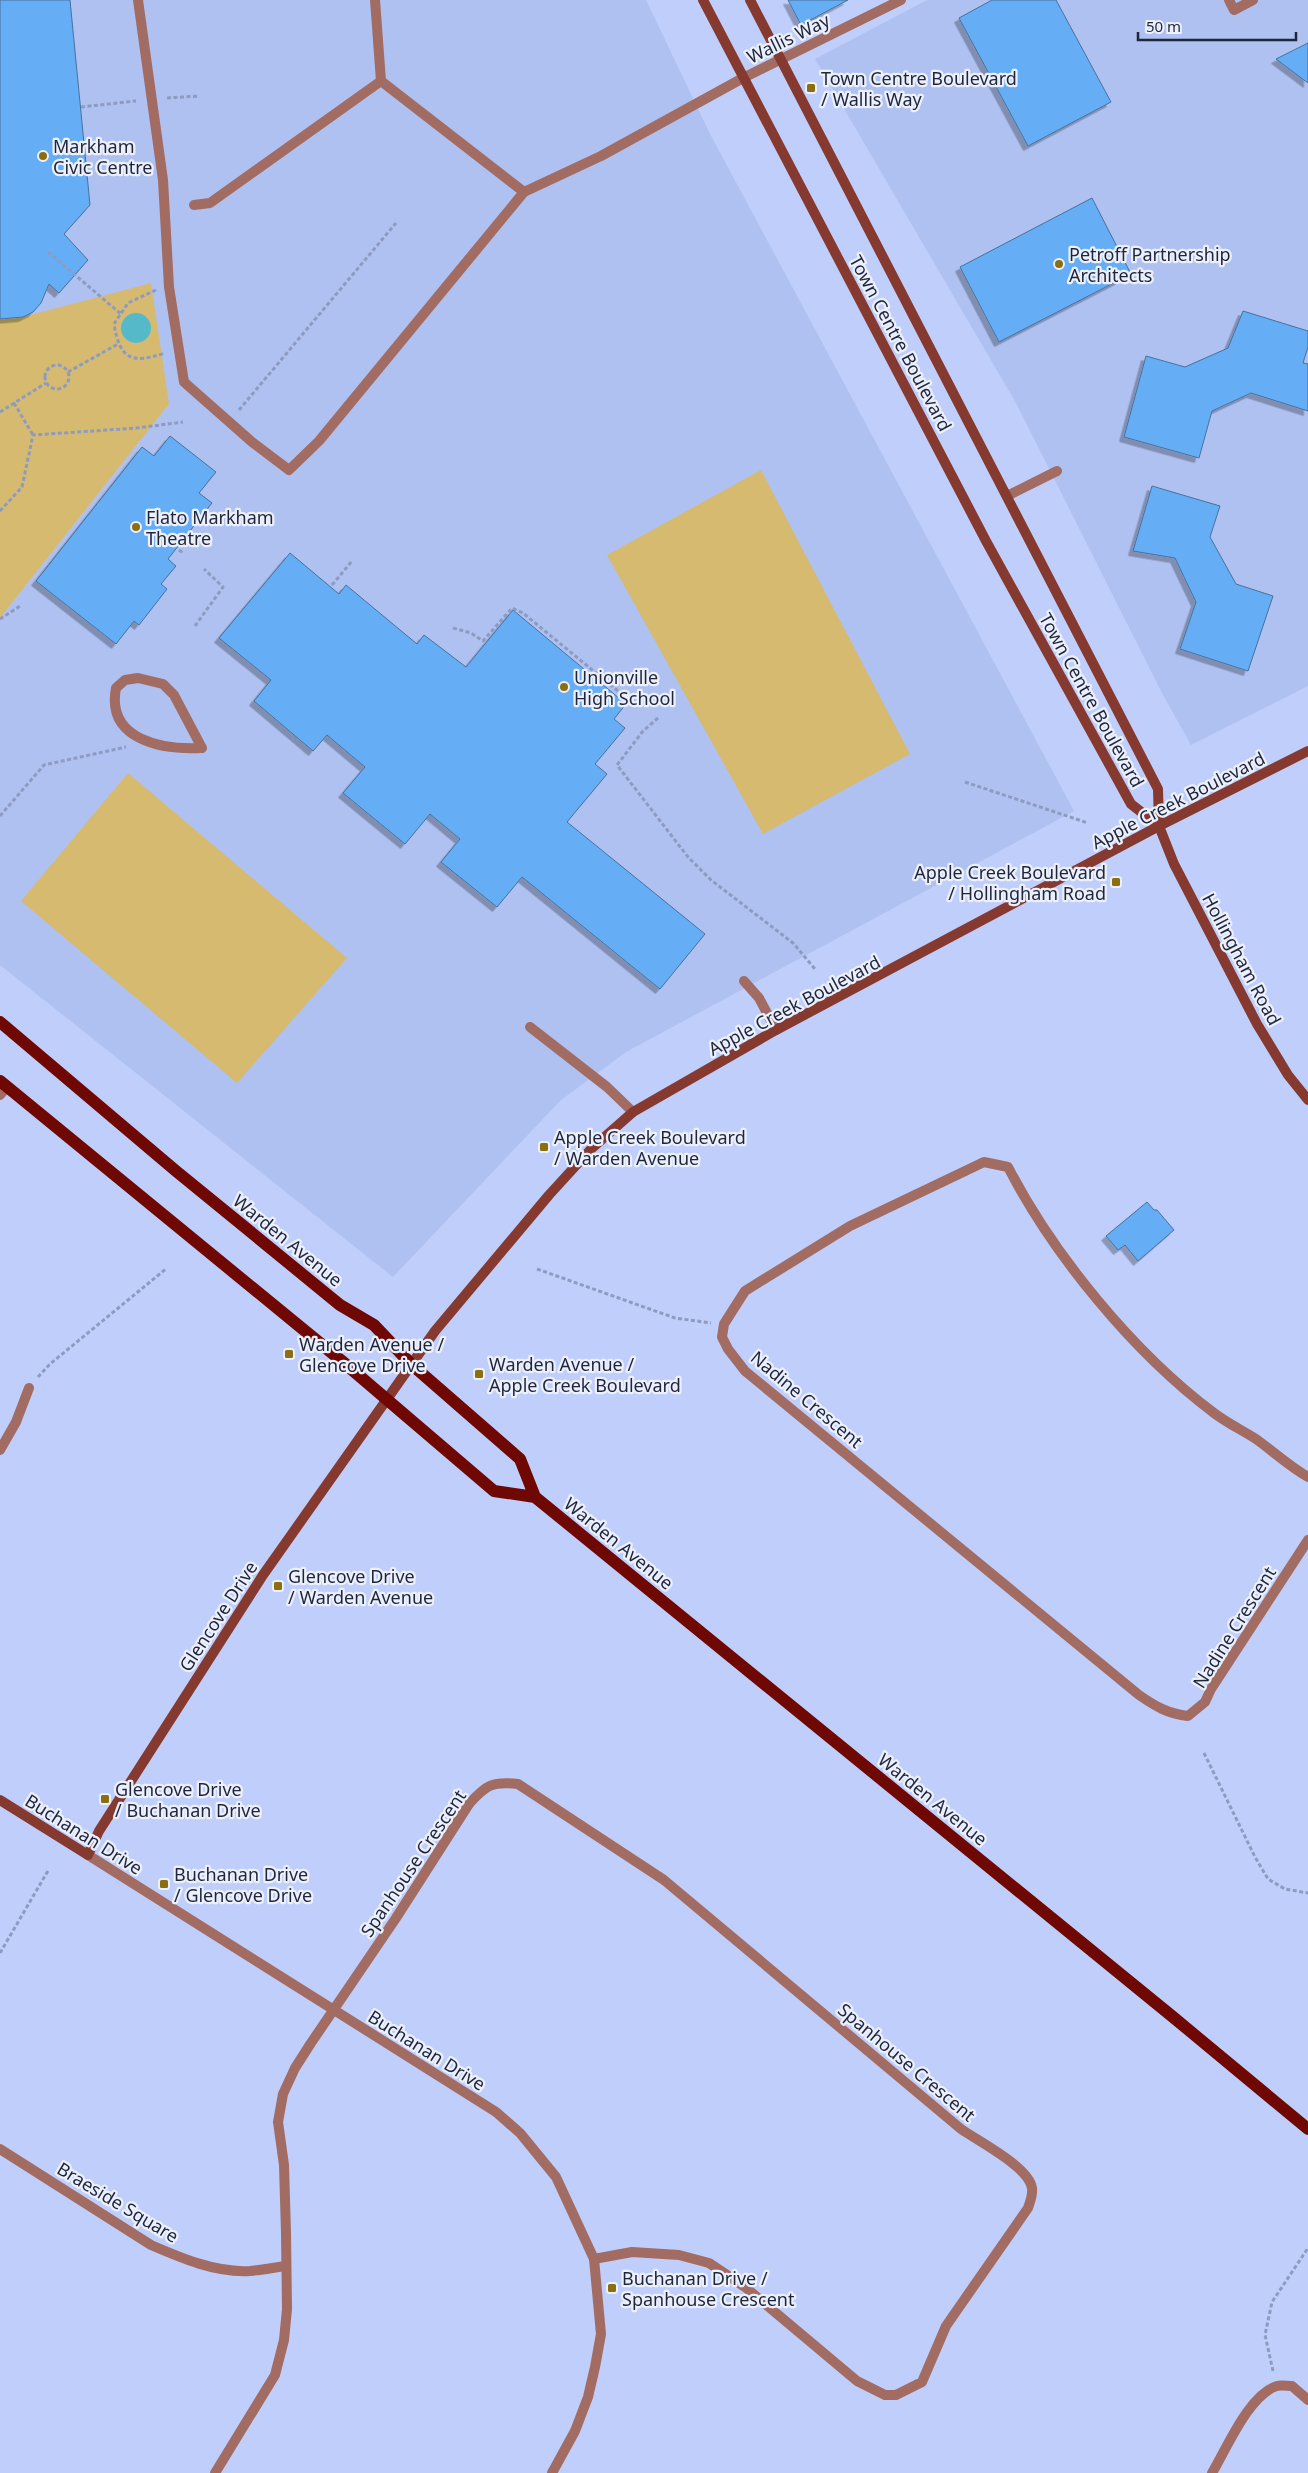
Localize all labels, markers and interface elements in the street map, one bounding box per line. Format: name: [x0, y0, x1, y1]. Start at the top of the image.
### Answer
street label: Wallis Way: [743, 7, 834, 68]
scale bar: [1138, 10, 1296, 42]
text: 50 m: [1146, 16, 1181, 36]
place label: Town Centre Boulevard / Wallis Way: [821, 66, 1017, 111]
marker: Town Centre Boulevard / Wallis Way: [805, 82, 817, 94]
place label: Markham Civic Centre: [53, 134, 153, 179]
marker: Markham Civic Centre: [37, 150, 49, 162]
place label: Petroff Partnership Architects: [1069, 242, 1231, 287]
street label: Town Centre Boulevard: [844, 251, 958, 435]
marker: Petroff Partnership Architects: [1053, 258, 1065, 270]
place label: Flato Markham Theatre: [146, 505, 274, 550]
marker: Flato Markham Theatre: [130, 521, 142, 533]
street label: Town Centre Boulevard: [1034, 609, 1150, 791]
place label: Unionville High School: [574, 665, 675, 710]
marker: Unionville High School: [558, 681, 570, 693]
street label: Apple Creek Boulevard: [1087, 746, 1269, 854]
place label: Apple Creek Boulevard / Hollingham Road: [914, 860, 1106, 905]
marker: Apple Creek Boulevard / Hollingham Road: [1110, 876, 1122, 888]
street label: Hollingham Road: [1197, 889, 1287, 1029]
street label: Apple Creek Boulevard: [704, 949, 884, 1061]
place label: Apple Creek Boulevard / Warden Avenue: [554, 1125, 746, 1170]
marker: Apple Creek Boulevard / Warden Avenue: [538, 1141, 550, 1153]
street label: Warden Avenue: [228, 1189, 348, 1291]
place label: Warden Avenue / Glencove Drive: [299, 1332, 444, 1377]
street label: Nadine Crescent: [746, 1345, 868, 1453]
marker: Warden Avenue / Glencove Drive: [283, 1348, 295, 1360]
place label: Warden Avenue / Apple Creek Boulevard: [489, 1352, 681, 1397]
marker: Warden Avenue / Apple Creek Boulevard: [473, 1368, 485, 1380]
street label: Warden Avenue: [559, 1492, 679, 1594]
street label: Glencove Drive: [173, 1556, 263, 1676]
street label: Nadine Crescent: [1187, 1561, 1281, 1692]
place label: Glencove Drive / Warden Avenue: [288, 1564, 433, 1609]
marker: Glencove Drive / Warden Avenue: [272, 1580, 284, 1592]
street label: Warden Avenue: [873, 1748, 993, 1850]
place label: Glencove Drive / Buchanan Drive: [115, 1777, 261, 1822]
street label: Spanhouse Crescent: [355, 1784, 471, 1941]
street label: Buchanan Drive: [21, 1788, 147, 1880]
marker: Glencove Drive / Buchanan Drive: [99, 1793, 111, 1805]
place label: Buchanan Drive / Glencove Drive: [174, 1862, 312, 1907]
marker: Buchanan Drive / Glencove Drive: [158, 1878, 170, 1890]
street label: Spanhouse Crescent: [833, 1997, 981, 2127]
street label: Buchanan Drive: [364, 2004, 490, 2096]
street label: Braeside Square: [53, 2156, 183, 2248]
place label: Buchanan Drive / Spanhouse Crescent: [622, 2266, 795, 2311]
marker: Buchanan Drive / Spanhouse Crescent: [606, 2282, 618, 2294]

